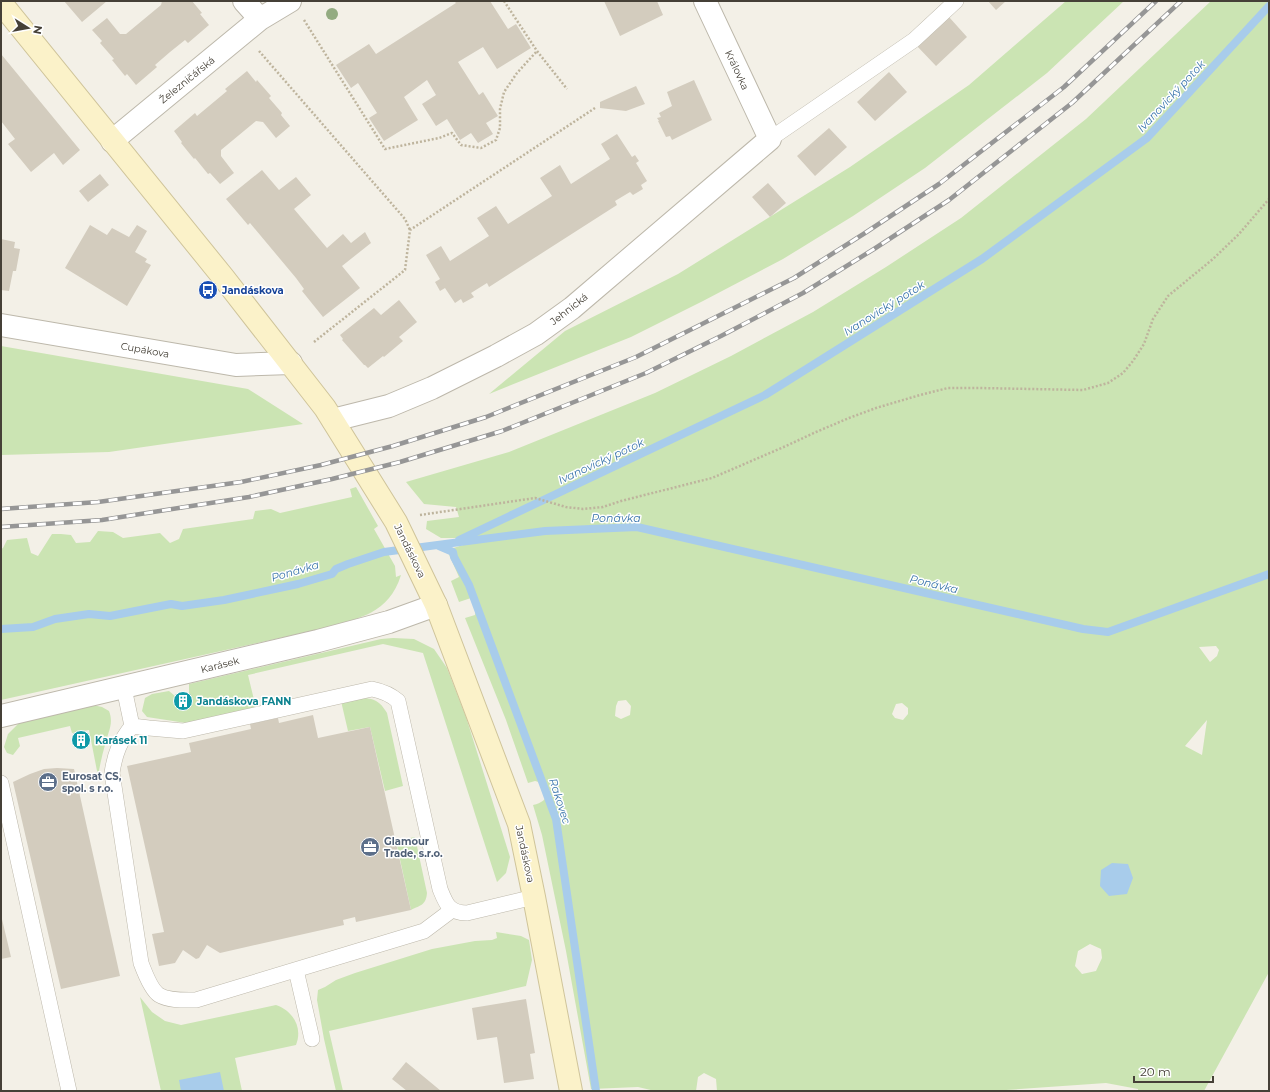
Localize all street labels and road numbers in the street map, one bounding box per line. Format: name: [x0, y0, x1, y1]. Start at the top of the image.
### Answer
street label: Královka: [722, 48, 752, 92]
street label: Železničářská: [157, 54, 217, 106]
street label: Jehnická: [547, 290, 591, 328]
street label: Cupákova: [120, 339, 170, 361]
street label: Jandáskova: [391, 521, 429, 580]
street label: Karásek: [199, 654, 241, 676]
street label: Jandáskova: [512, 823, 537, 884]

